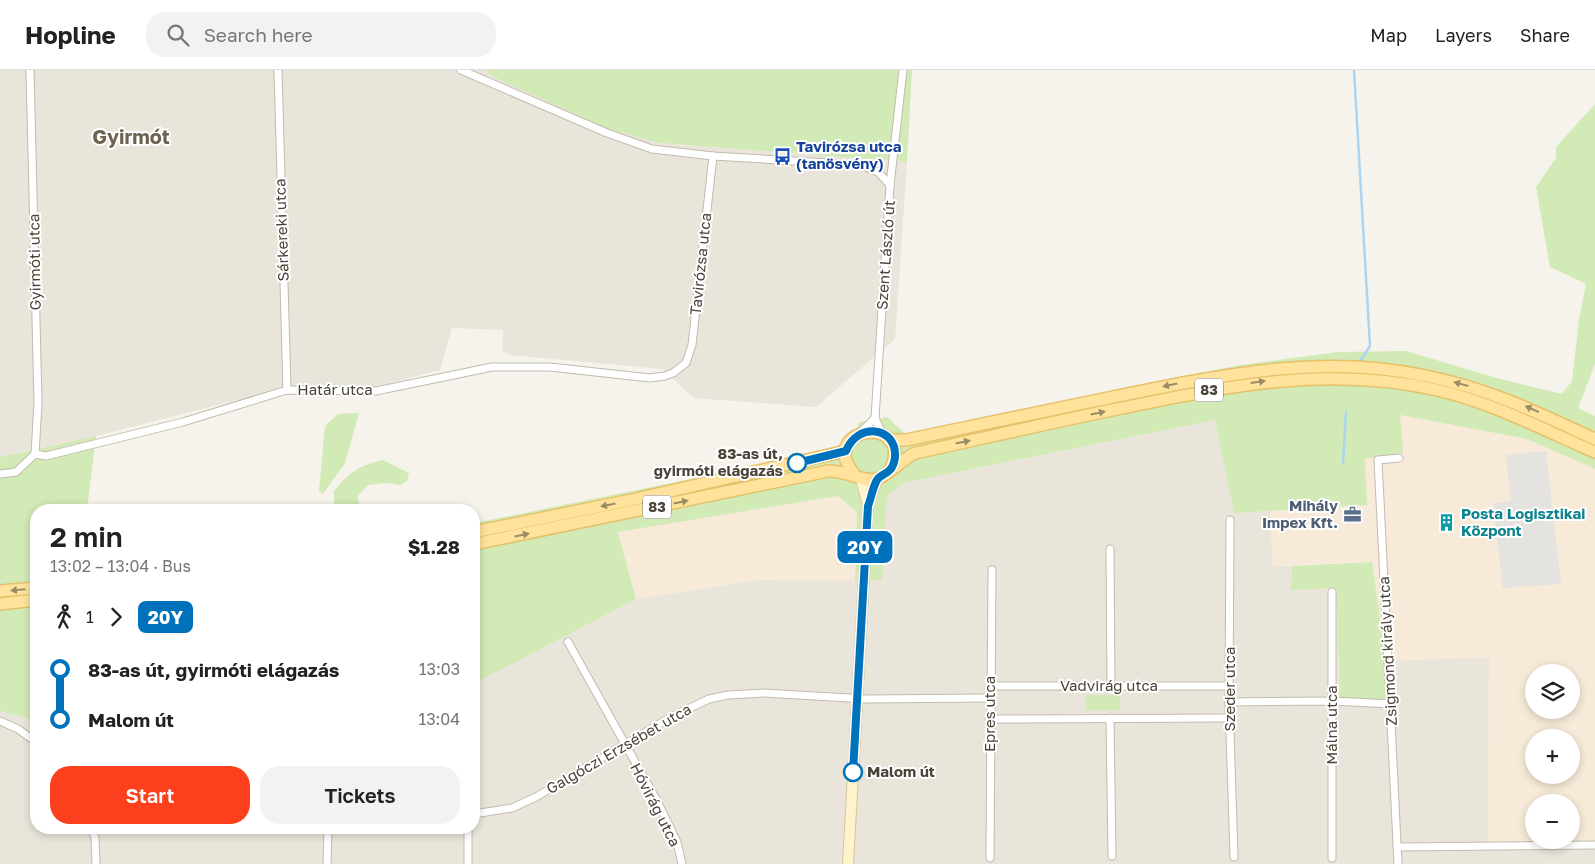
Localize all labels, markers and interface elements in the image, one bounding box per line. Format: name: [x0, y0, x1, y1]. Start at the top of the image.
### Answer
search box: [146, 12, 496, 57]
text: Hopline: [25, 20, 116, 49]
icon: search: [164, 21, 192, 49]
text: Search here: [204, 23, 313, 46]
text: Map: [1370, 24, 1407, 46]
text: Layers: [1435, 24, 1492, 46]
text: Share: [1520, 24, 1570, 46]
district label: Gyirmót: [92, 124, 170, 148]
place label: Tavirózsa utca (tanösvény): [796, 137, 902, 172]
bus stop icon: Tavirózsa utca (tanösvény): [772, 146, 792, 166]
street label: Sárkereki utca: [270, 178, 292, 282]
street label: Szent László út: [872, 199, 898, 310]
street label: Tavirózsa utca: [686, 212, 714, 316]
street label: Gyirmóti utca: [24, 214, 44, 310]
road number: 83: [1195, 378, 1223, 402]
one-way arrow: [1250, 378, 1266, 386]
street label: Határ utca: [297, 380, 373, 398]
one-way arrow: [1453, 380, 1468, 388]
one-way arrow: [1162, 382, 1178, 390]
one-way arrow: [1525, 404, 1539, 412]
one-way arrow: [1091, 409, 1106, 417]
one-way arrow: [955, 438, 970, 446]
place label: 83-as út, gyirmóti elágazás: [654, 444, 783, 479]
marker: 83-as út, gyirmóti elágazás: [787, 453, 807, 473]
road number: 83: [643, 496, 671, 518]
place label: Mihály Impex Kft.: [1262, 496, 1338, 531]
one-way arrow: [673, 498, 689, 506]
one-way arrow: [600, 501, 615, 509]
place label: Posta Logisztikai Központ: [1461, 504, 1585, 539]
office icon: Mihály Impex Kft.: [1342, 505, 1362, 525]
building icon: Posta Logisztikai Központ: [1437, 513, 1457, 533]
text: 2 min: [50, 520, 123, 553]
one-way arrow: [514, 531, 529, 539]
line badge: 20Y: [836, 531, 894, 563]
text: $1.28: [408, 535, 460, 558]
text: 20Y: [847, 536, 883, 558]
text: 13:02 – 13:04 · Bus: [50, 556, 191, 576]
street label: Zsigmond király utca: [1374, 576, 1400, 726]
one-way arrow: [10, 586, 26, 594]
icon: walk: [50, 603, 78, 631]
icon: forward: [102, 603, 130, 631]
text: 20Y: [148, 606, 183, 628]
text: 1: [86, 607, 94, 627]
street label: Szeder utca: [1220, 646, 1238, 732]
text: 83-as út, gyirmóti elágazás: [88, 658, 339, 681]
text: 13:03: [419, 659, 460, 679]
map controls: [1525, 664, 1580, 849]
button: layers: [1525, 664, 1580, 719]
street label: Epres utca: [980, 676, 998, 752]
street label: Vadvirág utca: [1060, 676, 1158, 694]
street label: Málna utca: [1322, 685, 1340, 765]
street label: Galgóczi Erzsébet utca: [543, 699, 694, 797]
text: Malom út: [88, 708, 174, 731]
text: 13:04: [418, 709, 460, 729]
button: +: [1525, 729, 1580, 784]
street label: Hóvirág utca: [627, 760, 685, 849]
marker: Malom út: [843, 762, 863, 782]
place label: Malom út: [867, 762, 935, 780]
button: Start: [50, 766, 250, 824]
button: Tickets: [260, 766, 460, 824]
button: −: [1525, 794, 1580, 849]

